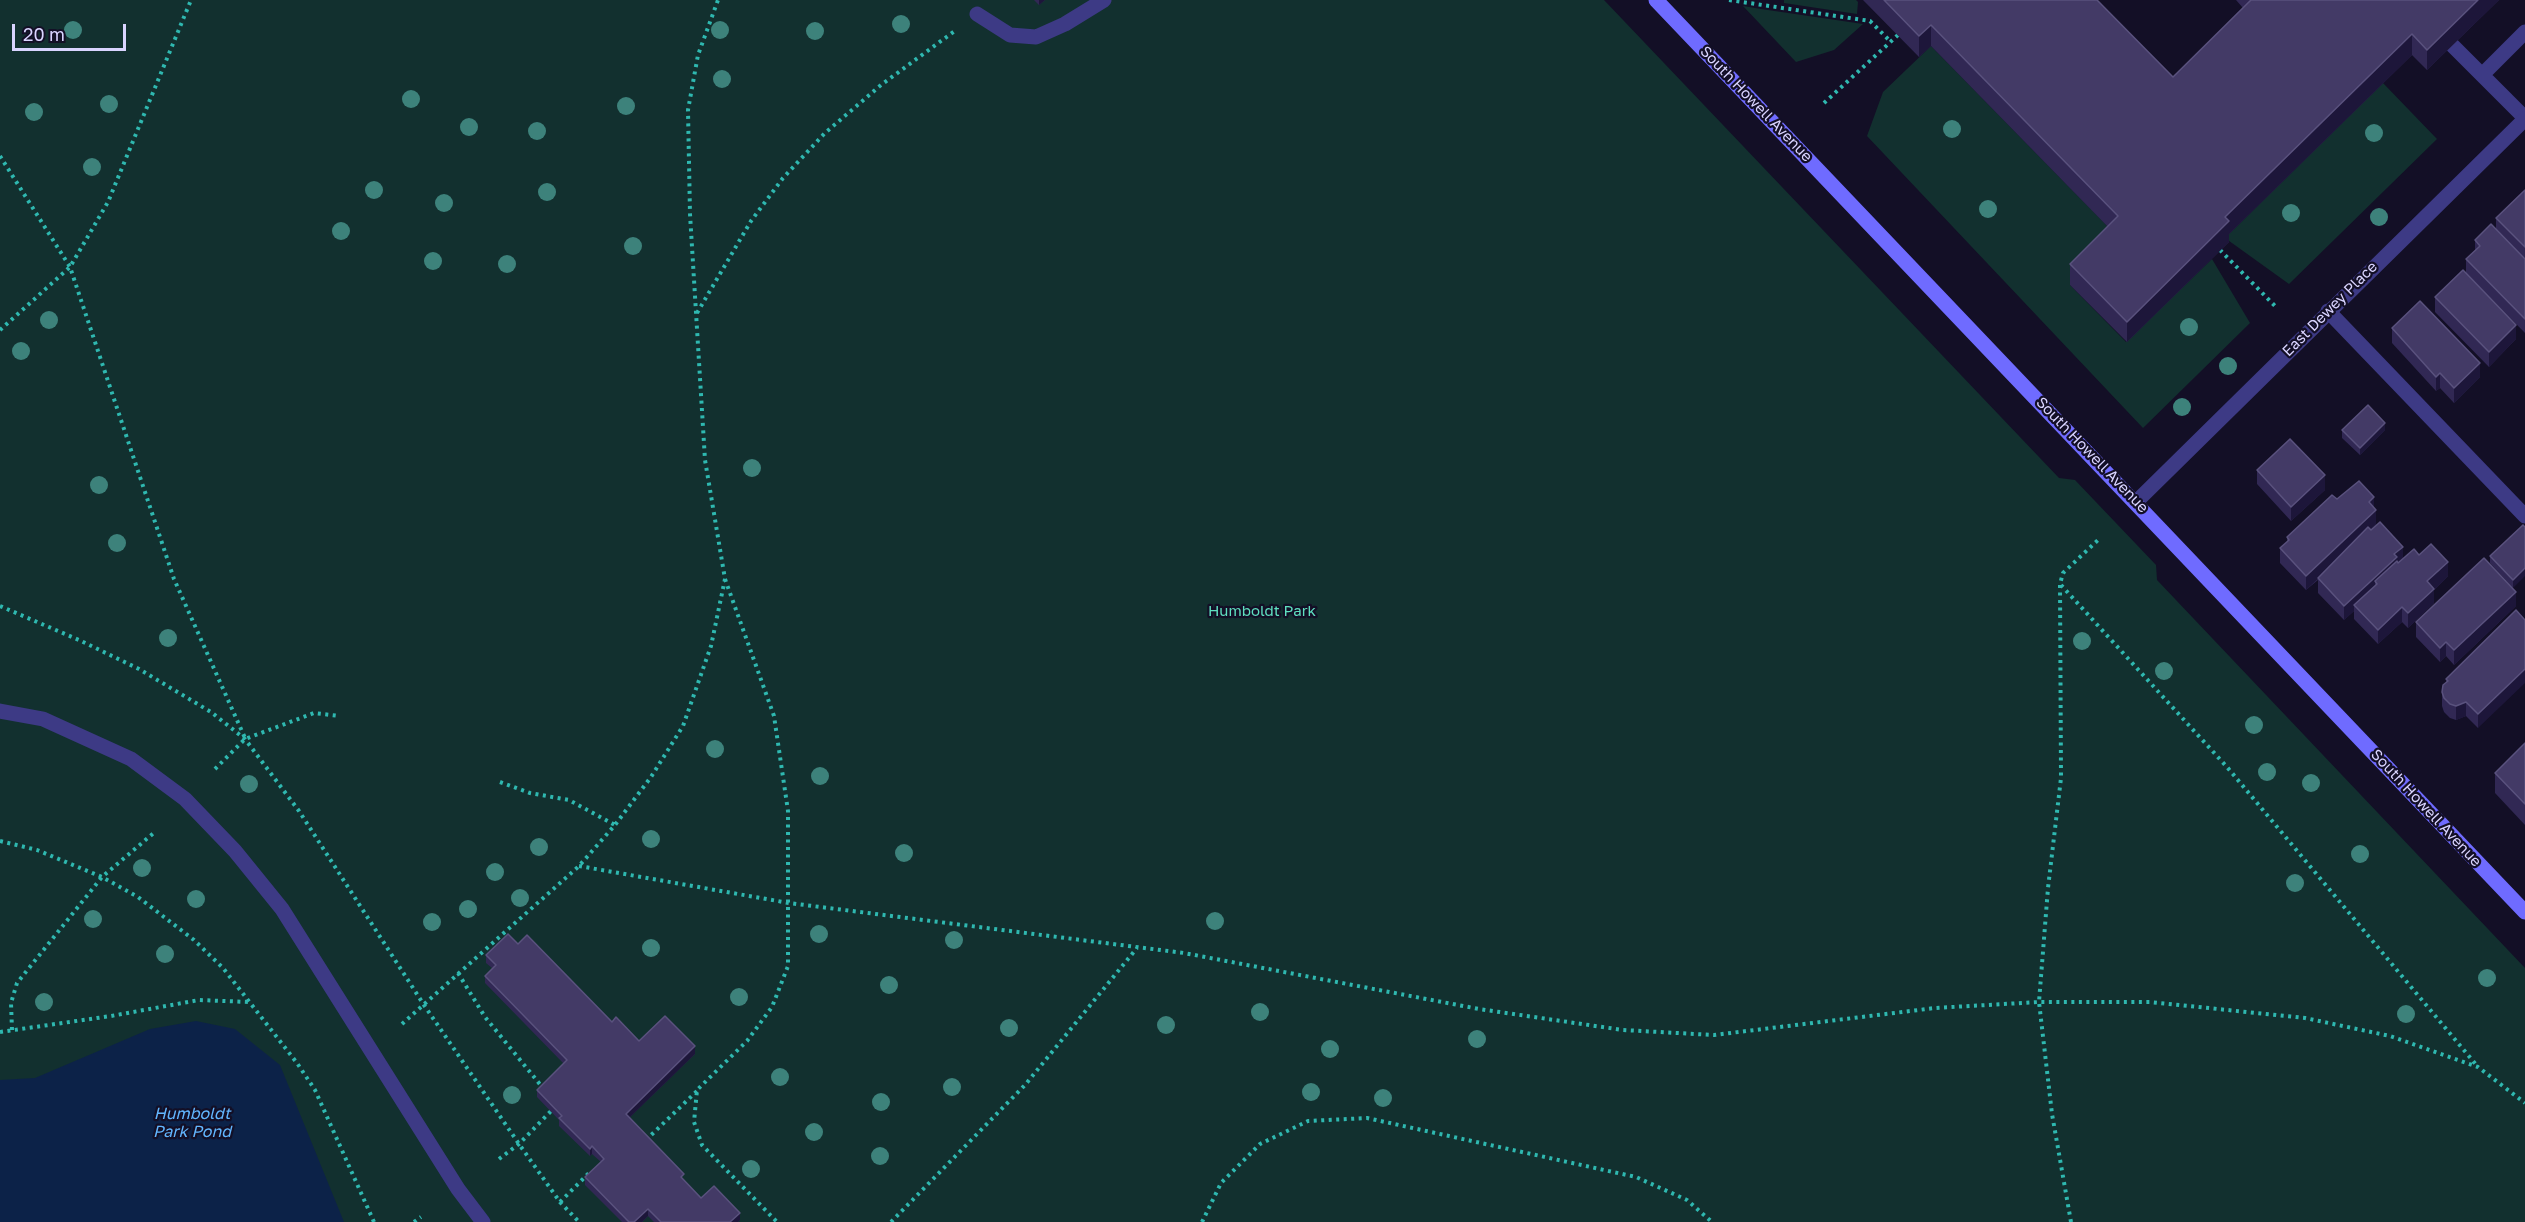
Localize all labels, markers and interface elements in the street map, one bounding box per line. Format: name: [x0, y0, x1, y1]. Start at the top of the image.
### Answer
scale bar: [15, 12, 129, 50]
text: 20 m: [23, 23, 65, 45]
street label: South Howell Avenue: [1696, 42, 1816, 166]
street label: East Dewey Place: [2279, 258, 2381, 360]
street label: South Howell Avenue: [2032, 393, 2152, 517]
park label: Humboldt Park: [1208, 602, 1316, 620]
street label: South Howell Avenue: [2367, 746, 2485, 870]
water label: Humboldt Park Pond: [153, 1104, 231, 1142]

